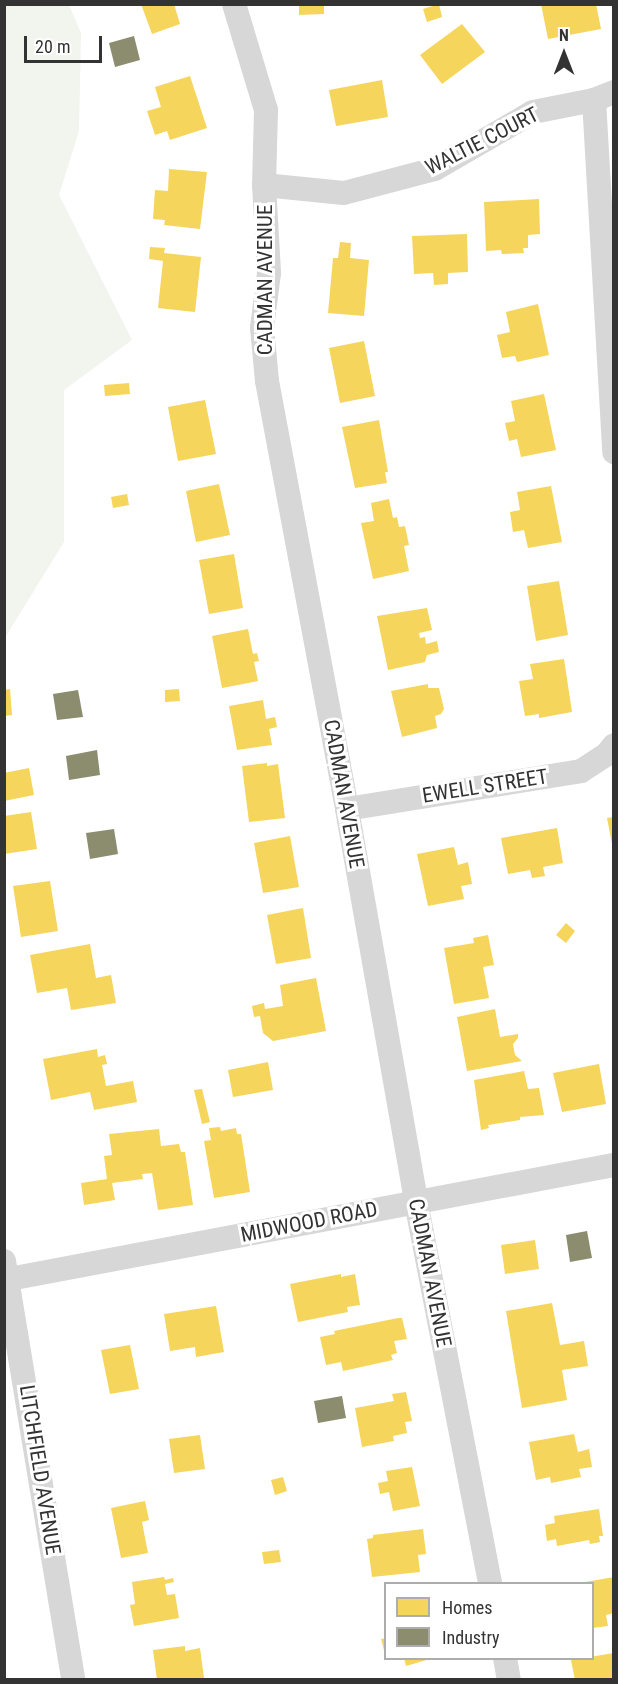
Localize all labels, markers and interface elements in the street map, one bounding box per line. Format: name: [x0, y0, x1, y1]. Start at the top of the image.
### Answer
scale bar: [27, 24, 105, 62]
north arrow: [534, 24, 594, 84]
text: N: [559, 26, 569, 45]
text: 20 m: [35, 36, 70, 57]
street label: WALTIE COURT: [421, 102, 543, 180]
street label: CADMAN AVENUE: [252, 205, 278, 355]
street label: CADMAN AVENUE: [319, 718, 369, 870]
street label: EWELL STREET: [420, 764, 550, 808]
street label: MIDWOOD ROAD: [238, 1196, 380, 1248]
street label: CADMAN AVENUE: [403, 1197, 457, 1349]
street label: LITCHFIELD AVENUE: [14, 1383, 66, 1557]
legend: [384, 1582, 594, 1660]
text: Homes: [442, 1597, 492, 1618]
text: Industry: [442, 1627, 500, 1648]

